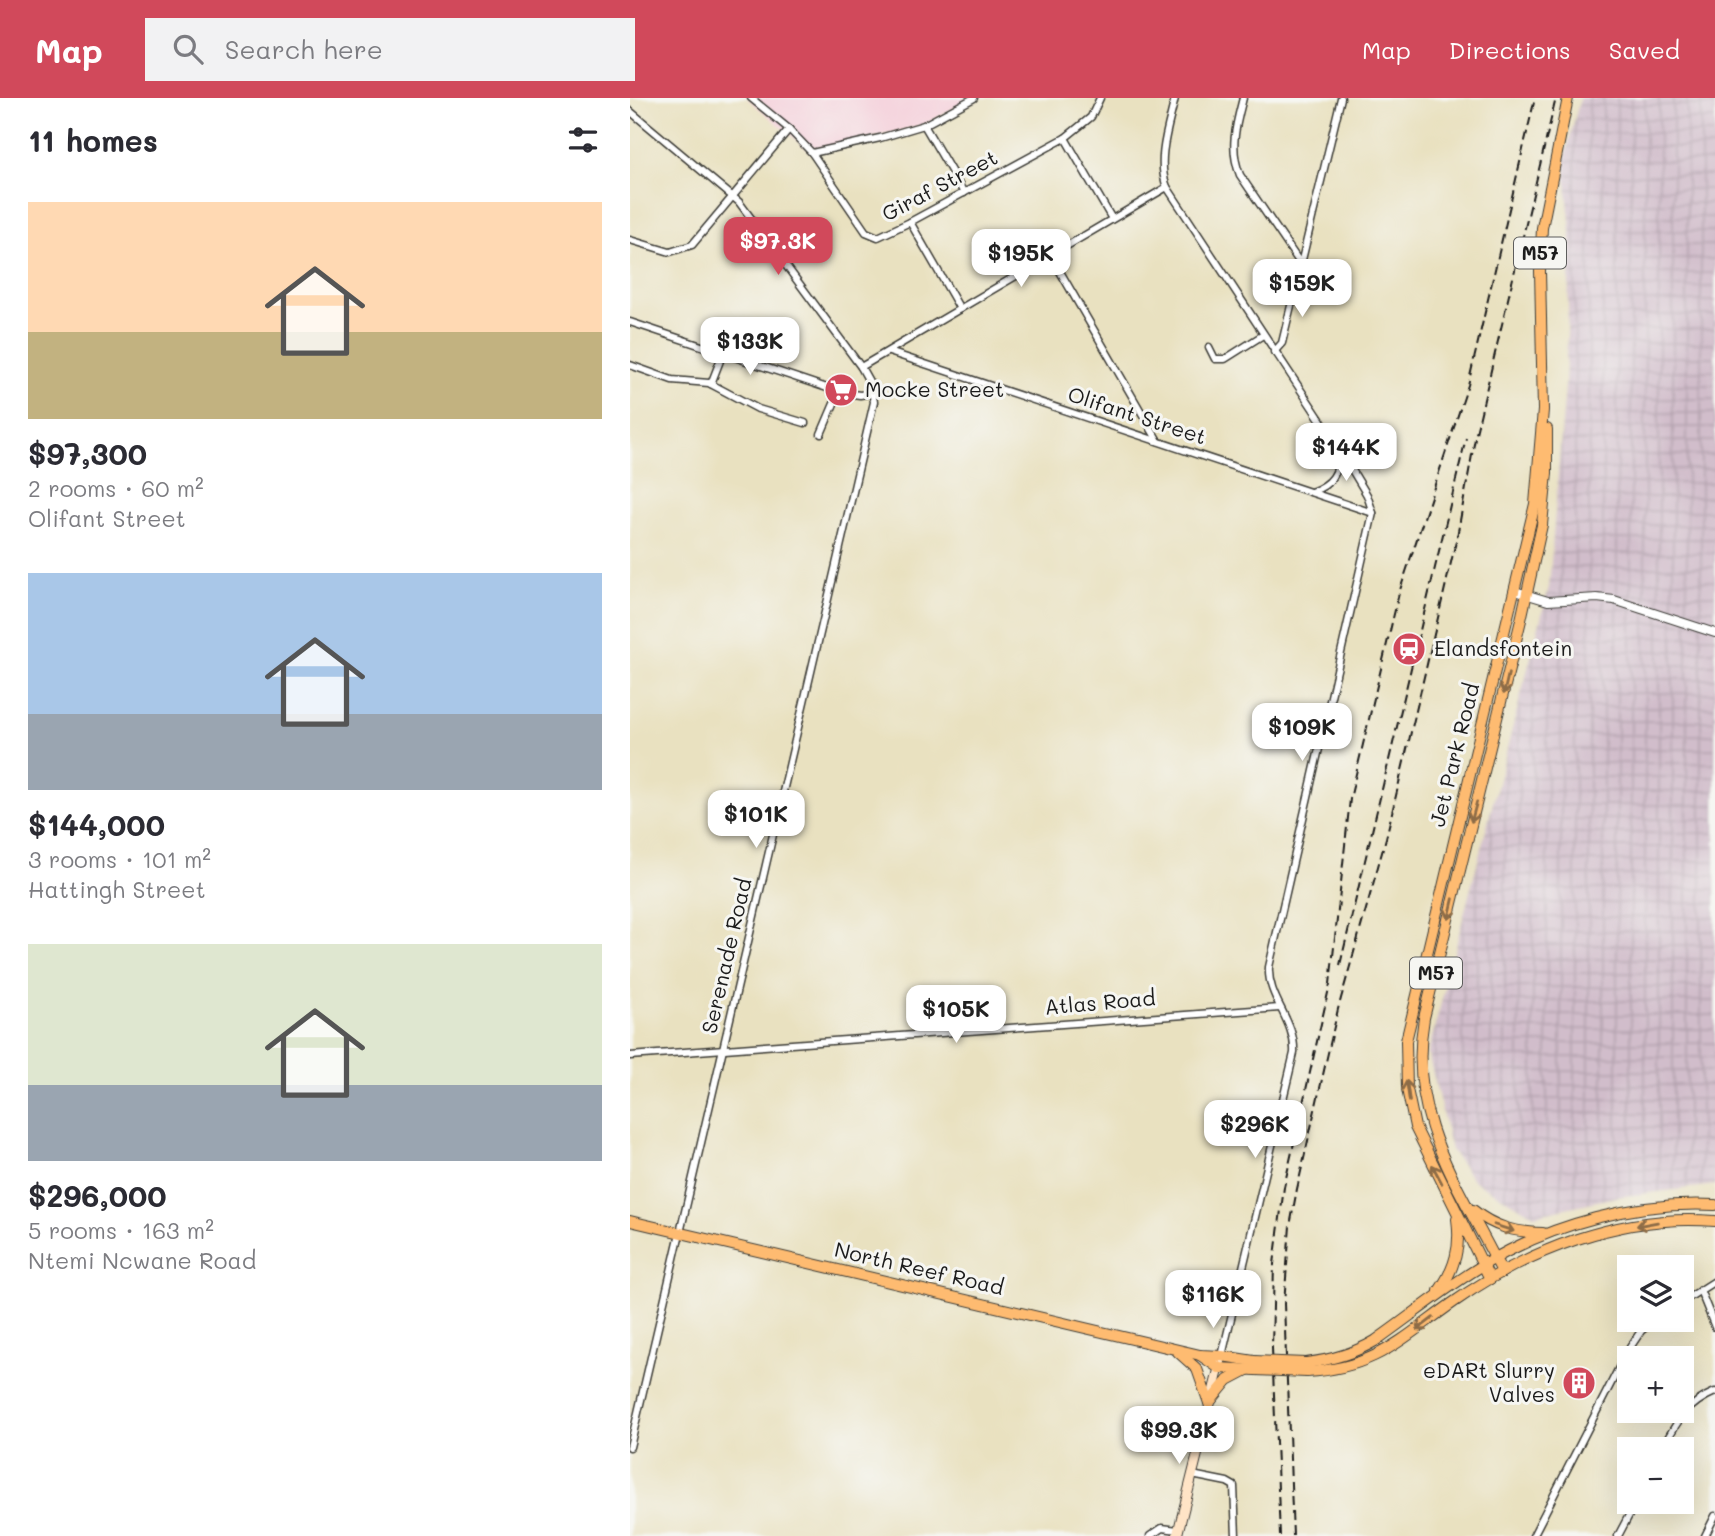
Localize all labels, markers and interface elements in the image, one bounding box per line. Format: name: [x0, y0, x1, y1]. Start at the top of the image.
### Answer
search box: [145, 18, 635, 81]
text: Map: [35, 28, 103, 71]
icon: search: [169, 30, 207, 68]
text: Search here: [225, 32, 383, 66]
text: Map: [1362, 34, 1411, 65]
text: Directions: [1449, 34, 1571, 65]
text: Saved: [1609, 34, 1680, 65]
text: 11 homes: [28, 120, 158, 160]
icon: filters: [564, 121, 602, 159]
street label: Giraf Street: [877, 143, 1002, 226]
pin: $97.3K: [721, 218, 835, 277]
text: $97.3K: [740, 225, 816, 255]
pin: $195K: [972, 230, 1070, 289]
text: $195K: [988, 237, 1054, 267]
road number: M57: [1514, 238, 1566, 268]
icon: home: [252, 248, 378, 374]
pin: $159K: [1253, 260, 1351, 319]
text: $159K: [1269, 267, 1335, 297]
pin: $133K: [701, 317, 799, 377]
text: $133K: [716, 325, 784, 355]
supermarket icon: Mocke Street: [822, 371, 860, 409]
place label: Mocke Street: [865, 375, 1004, 402]
street label: Olifant Street: [1065, 379, 1210, 450]
pin: $144K: [1297, 424, 1395, 483]
text: $144K: [1312, 431, 1380, 461]
text: $97,300: [28, 433, 147, 473]
text: 2 rooms · 60 m²: [28, 473, 204, 503]
text: Olifant Street: [28, 503, 186, 533]
icon: home: [252, 619, 378, 745]
station icon: Elandsfontein: [1390, 630, 1428, 668]
place label: Elandsfontein: [1434, 634, 1572, 661]
one-way arrow: [1498, 672, 1512, 695]
street label: Jet Park Road: [1423, 680, 1484, 829]
pin: $109K: [1253, 704, 1351, 763]
text: $109K: [1268, 711, 1336, 741]
pin: $101K: [707, 790, 805, 850]
text: $101K: [724, 798, 788, 828]
one-way arrow: [1466, 801, 1479, 823]
text: $144,000: [28, 804, 165, 844]
text: 3 rooms · 101 m²: [28, 844, 211, 874]
text: Hattingh Street: [28, 874, 206, 904]
street label: Serenade Road: [695, 875, 757, 1036]
one-way arrow: [1444, 897, 1457, 920]
road number: M57: [1410, 958, 1462, 988]
street label: Atlas Road: [1043, 983, 1157, 1020]
pin: $105K: [907, 986, 1005, 1045]
icon: home: [252, 990, 378, 1116]
text: $105K: [922, 993, 990, 1023]
one-way arrow: [1401, 1080, 1414, 1103]
pin: $296K: [1206, 1100, 1304, 1160]
text: $296K: [1220, 1108, 1290, 1138]
one-way arrow: [1430, 1165, 1444, 1185]
text: $296,000: [28, 1175, 167, 1215]
text: 5 rooms · 163 m²: [28, 1215, 214, 1245]
one-way arrow: [1636, 1218, 1659, 1231]
one-way arrow: [1493, 1222, 1515, 1235]
street label: North Reef Road: [832, 1235, 1007, 1300]
text: Ntemi Ncwane Road: [28, 1245, 256, 1275]
map controls: [1617, 1255, 1694, 1514]
button: layers: [1617, 1255, 1694, 1332]
pin: $116K: [1164, 1270, 1262, 1330]
text: $116K: [1181, 1278, 1245, 1308]
one-way arrow: [1416, 1316, 1435, 1331]
button: +: [1617, 1346, 1694, 1423]
place label: eDARt Slurry Valves: [1423, 1356, 1555, 1407]
building icon: eDARt Slurry Valves: [1560, 1364, 1598, 1402]
pin: $99.3K: [1122, 1406, 1236, 1466]
text: $99.3K: [1140, 1414, 1218, 1444]
button: −: [1617, 1437, 1694, 1514]

